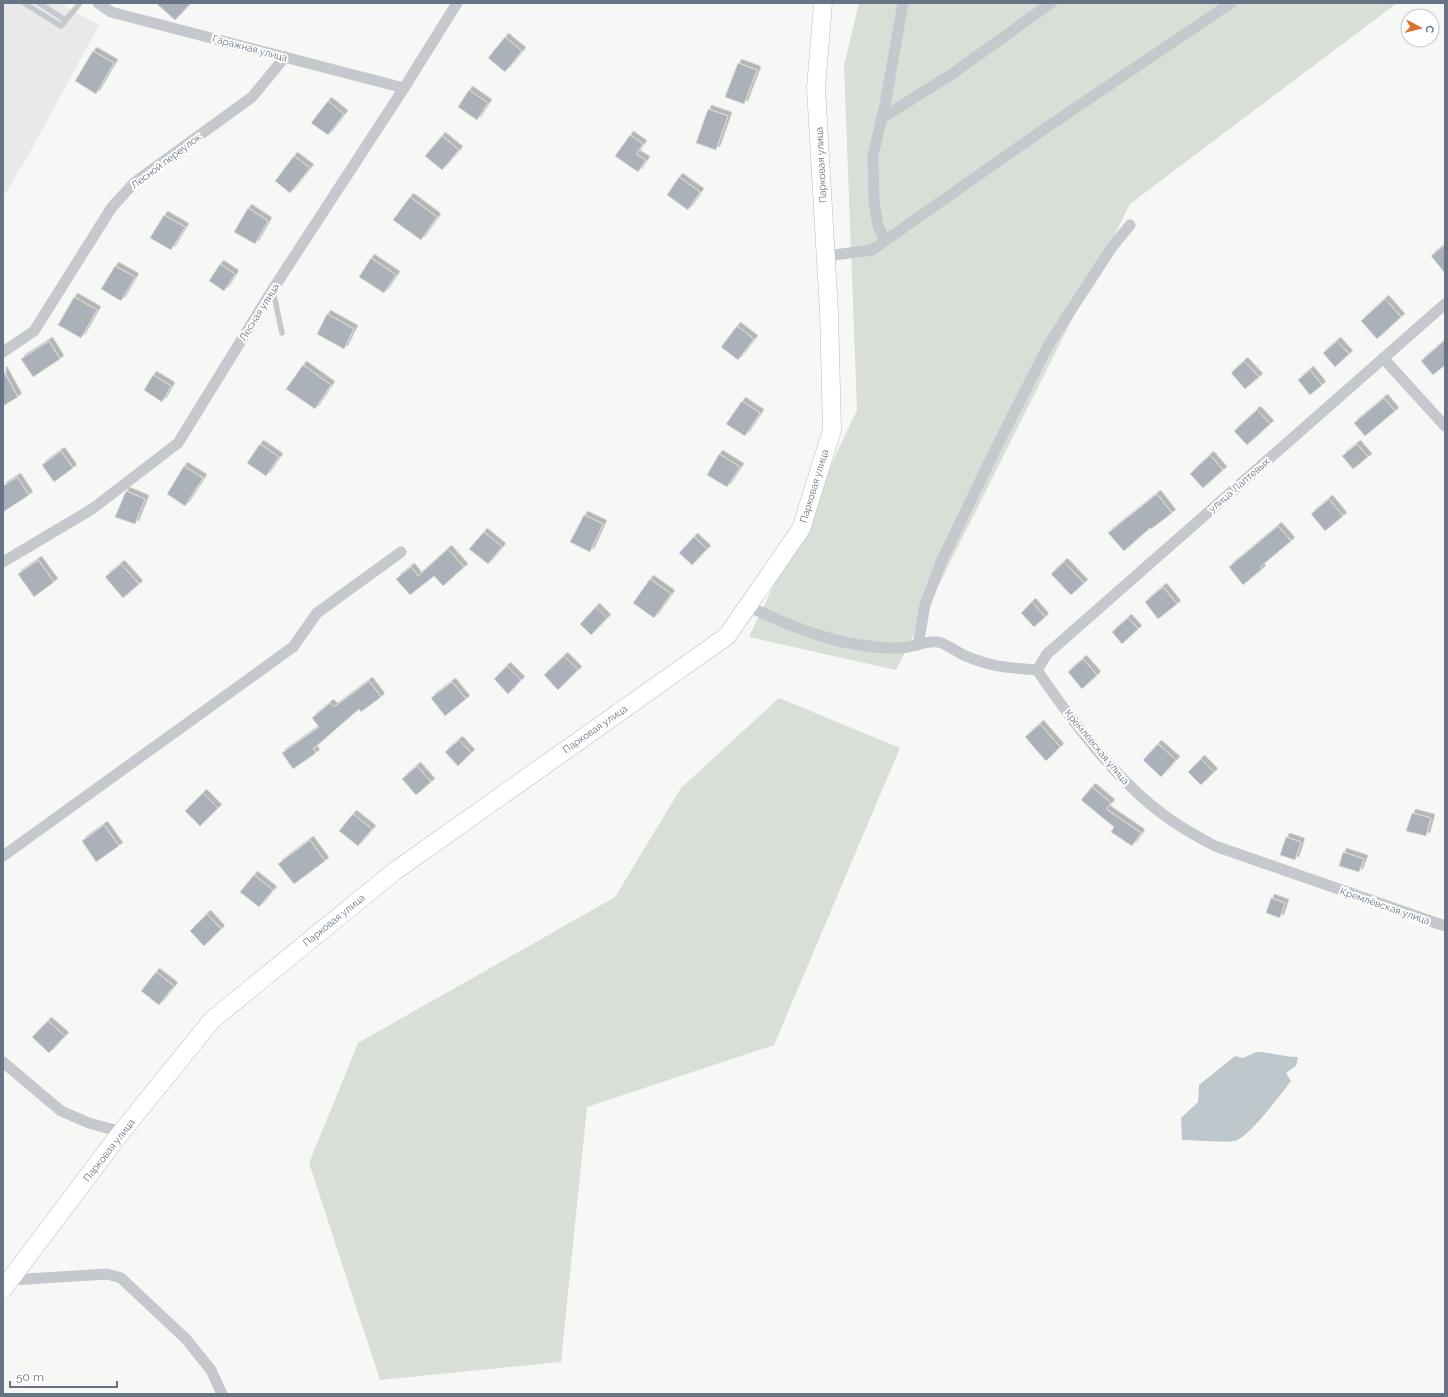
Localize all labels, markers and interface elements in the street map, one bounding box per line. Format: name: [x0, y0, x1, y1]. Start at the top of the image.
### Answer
north arrow: [1400, 8, 1440, 48]
text: С: [1422, 25, 1436, 34]
street label: Гаражная улица: [211, 33, 289, 63]
street label: Парковая улица: [814, 127, 828, 203]
street label: Лесной переулок: [129, 131, 203, 191]
street label: Лесная улица: [237, 281, 281, 343]
street label: Парковая улица: [798, 448, 830, 524]
street label: улица Лаптевых: [1206, 456, 1272, 514]
street label: Парковая улица: [561, 703, 629, 755]
street label: Кремлёвская улица: [1063, 707, 1131, 787]
street label: Кремлёвская улица: [1339, 885, 1431, 927]
street label: Парковая улица: [301, 892, 367, 948]
street label: Парковая улица: [81, 1117, 137, 1183]
scale bar: [10, 1363, 117, 1389]
text: 50 m: [16, 1370, 44, 1384]

